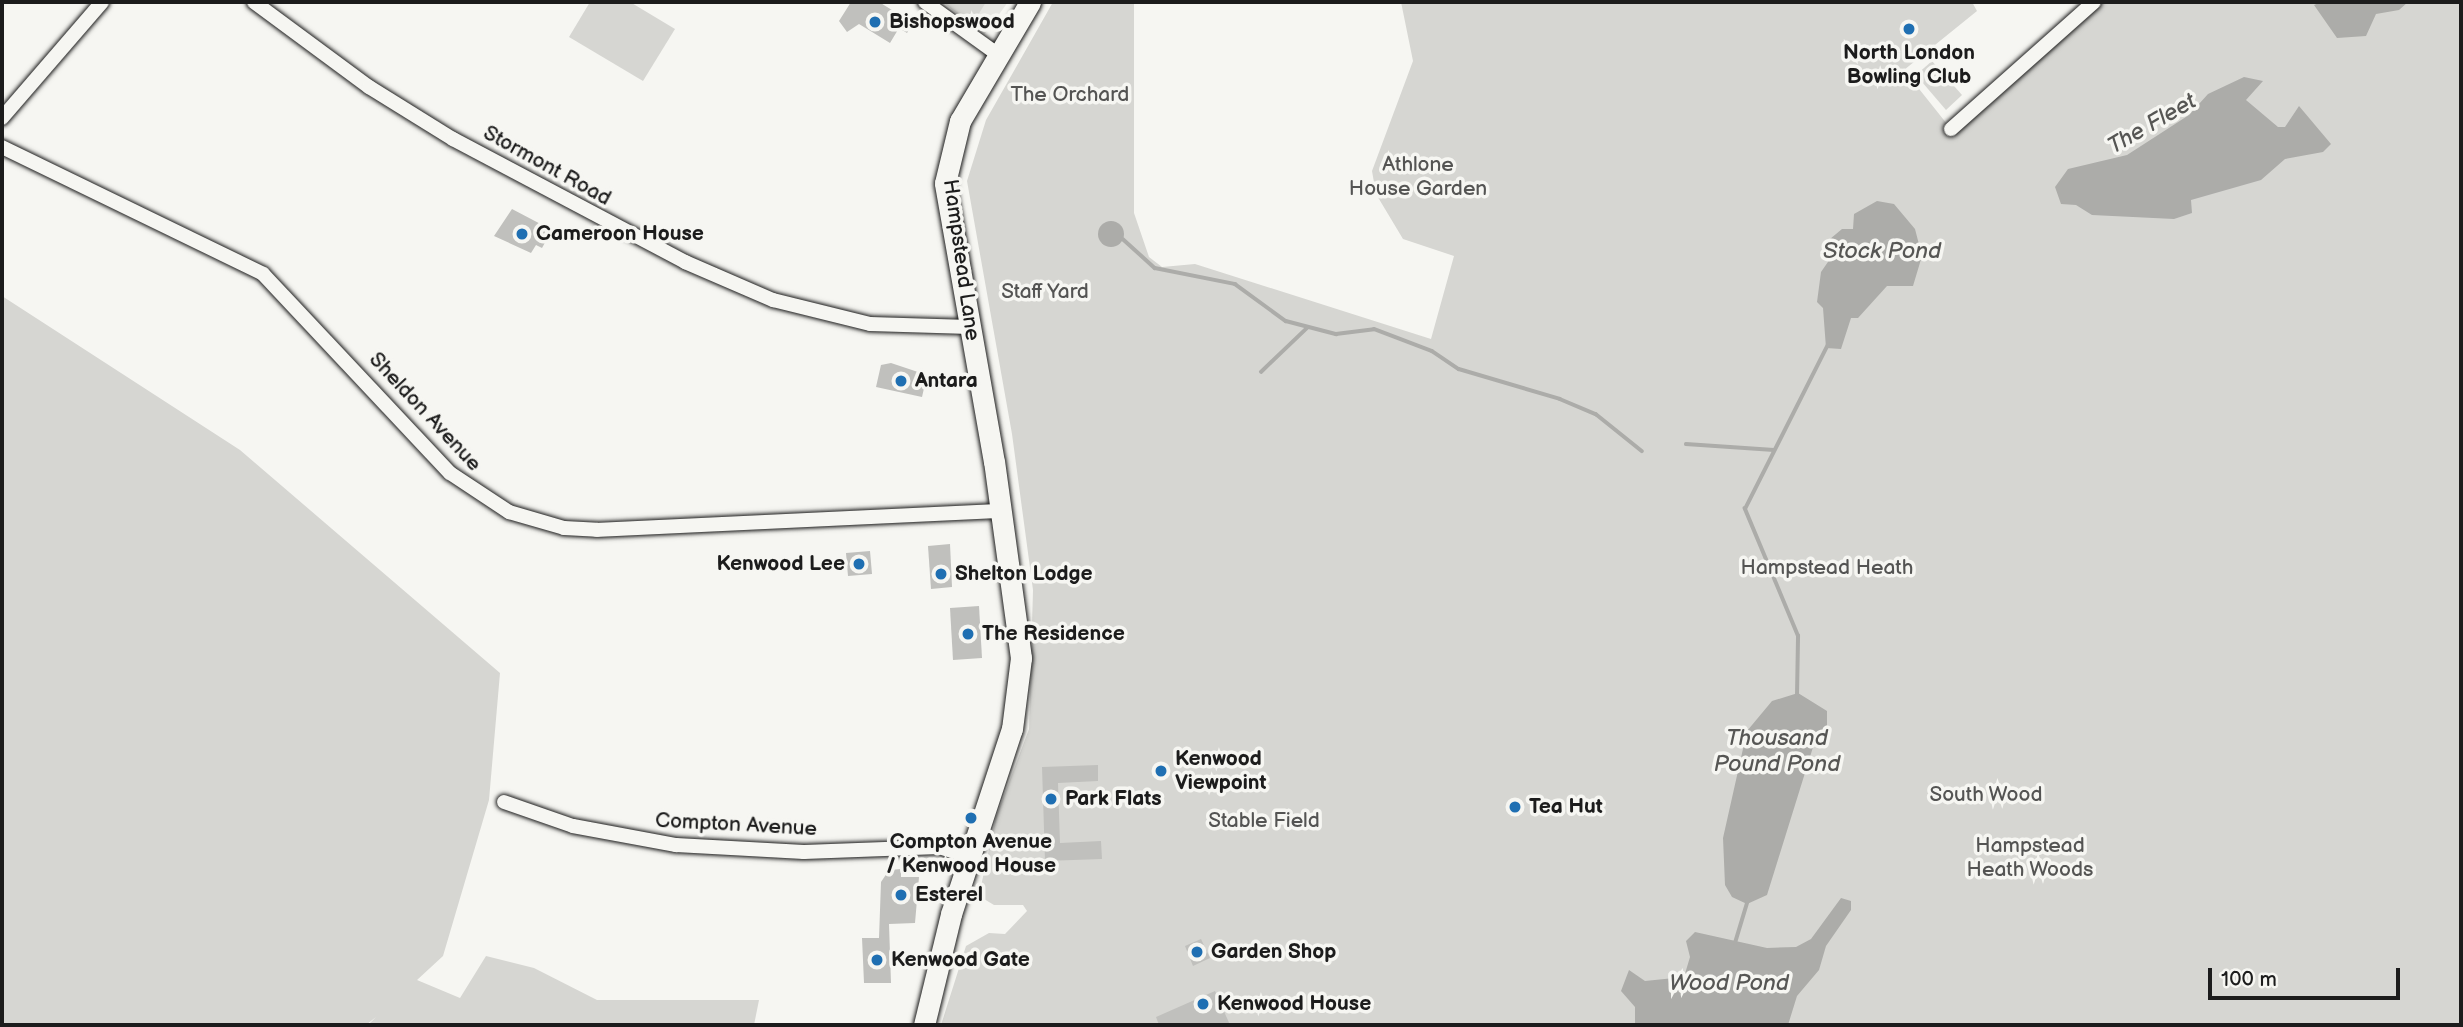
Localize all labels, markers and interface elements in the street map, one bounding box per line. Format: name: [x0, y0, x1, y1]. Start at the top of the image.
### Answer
place label: Bishopswood: [889, 9, 1015, 35]
marker: Bishopswood: [867, 14, 883, 30]
marker: North London Bowling Club: [1901, 21, 1917, 37]
place label: North London Bowling Club: [1843, 40, 1975, 90]
park label: The Orchard: [1011, 82, 1129, 108]
water label: The Fleet: [2103, 88, 2201, 160]
street label: Stormont Road: [479, 121, 615, 211]
park label: Athlone House Garden: [1349, 152, 1487, 202]
street label: Hampstead Lane: [937, 178, 985, 342]
place label: Cameroon House: [536, 221, 704, 247]
marker: Cameroon House: [514, 226, 530, 242]
water label: Stock Pond: [1823, 237, 1941, 265]
park label: Staff Yard: [1000, 279, 1090, 305]
street label: Sheldon Avenue: [364, 347, 486, 477]
place label: Antara: [915, 368, 978, 394]
marker: Antara: [893, 373, 909, 389]
place label: Kenwood Lee: [717, 551, 845, 577]
park label: Hampstead Heath: [1741, 555, 1913, 581]
marker: Kenwood Lee: [851, 556, 867, 572]
place label: Shelton Lodge: [955, 561, 1093, 587]
marker: Shelton Lodge: [933, 566, 949, 582]
place label: The Residence: [982, 621, 1125, 647]
marker: The Residence: [960, 626, 976, 642]
water label: Thousand Pound Pond: [1714, 724, 1840, 778]
place label: Kenwood Viewpoint: [1175, 746, 1267, 796]
marker: Kenwood Viewpoint: [1153, 763, 1169, 779]
park label: South Wood: [1929, 782, 2043, 808]
place label: Park Flats: [1065, 786, 1162, 812]
marker: Park Flats: [1043, 791, 1059, 807]
place label: Tea Hut: [1529, 794, 1603, 820]
marker: Tea Hut: [1507, 799, 1523, 815]
street label: Compton Avenue: [655, 808, 817, 842]
park label: Stable Field: [1208, 808, 1320, 834]
marker: Compton Avenue / Kenwood House: [963, 810, 979, 826]
place label: Compton Avenue / Kenwood House: [886, 829, 1056, 879]
park label: Hampstead Heath Woods: [1966, 833, 2094, 883]
place label: Esterel: [915, 882, 983, 908]
marker: Esterel: [893, 887, 909, 903]
place label: Garden Shop: [1211, 939, 1336, 965]
marker: Garden Shop: [1189, 944, 1205, 960]
place label: Kenwood Gate: [891, 947, 1030, 973]
marker: Kenwood Gate: [869, 952, 885, 968]
scale bar: [2211, 954, 2404, 998]
text: 100 m: [2221, 967, 2277, 992]
water label: Wood Pond: [1669, 969, 1789, 997]
place label: Kenwood House: [1217, 991, 1371, 1017]
marker: Kenwood House: [1195, 996, 1211, 1012]

